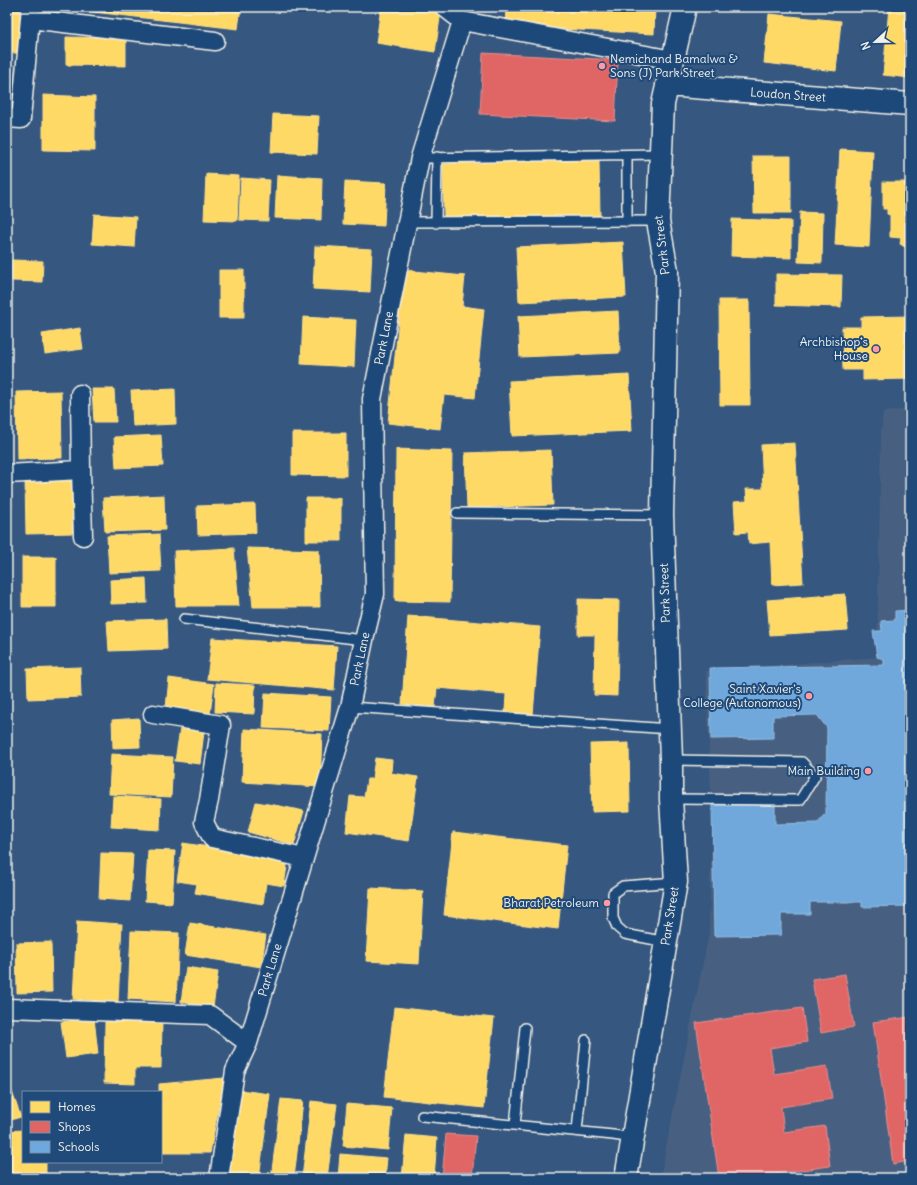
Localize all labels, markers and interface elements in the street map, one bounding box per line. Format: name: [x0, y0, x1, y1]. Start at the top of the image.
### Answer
north arrow: [855, 22, 895, 62]
text: N: [858, 40, 874, 52]
place label: Nemichand Bamalwa & Sons (J) Park Street: [610, 51, 738, 80]
marker: Nemichand Bamalwa & Sons (J) Park Street: [597, 61, 607, 71]
street label: Loudon Street: [750, 84, 826, 105]
street label: Park Street: [650, 215, 673, 276]
street label: Park Lane: [371, 310, 396, 366]
place label: Archbishop's House: [800, 334, 868, 363]
marker: Archbishop's House: [871, 344, 881, 354]
street label: Park Street: [656, 563, 673, 623]
street label: Park Lane: [347, 631, 372, 687]
place label: Saint Xavier's College (Autonomous): [683, 681, 801, 710]
marker: Saint Xavier's College (Autonomous): [804, 691, 814, 701]
place label: Main Building: [787, 763, 860, 778]
marker: Main Building: [863, 766, 873, 776]
street label: Park Street: [657, 885, 682, 947]
place label: Bharat Petroleum: [503, 895, 599, 910]
marker: Bharat Petroleum: [602, 898, 612, 908]
street label: Park Lane: [254, 942, 285, 998]
legend: [22, 1091, 162, 1163]
text: Homes: [58, 1099, 96, 1114]
text: Shops: [58, 1119, 91, 1134]
text: Schools: [58, 1139, 99, 1154]

